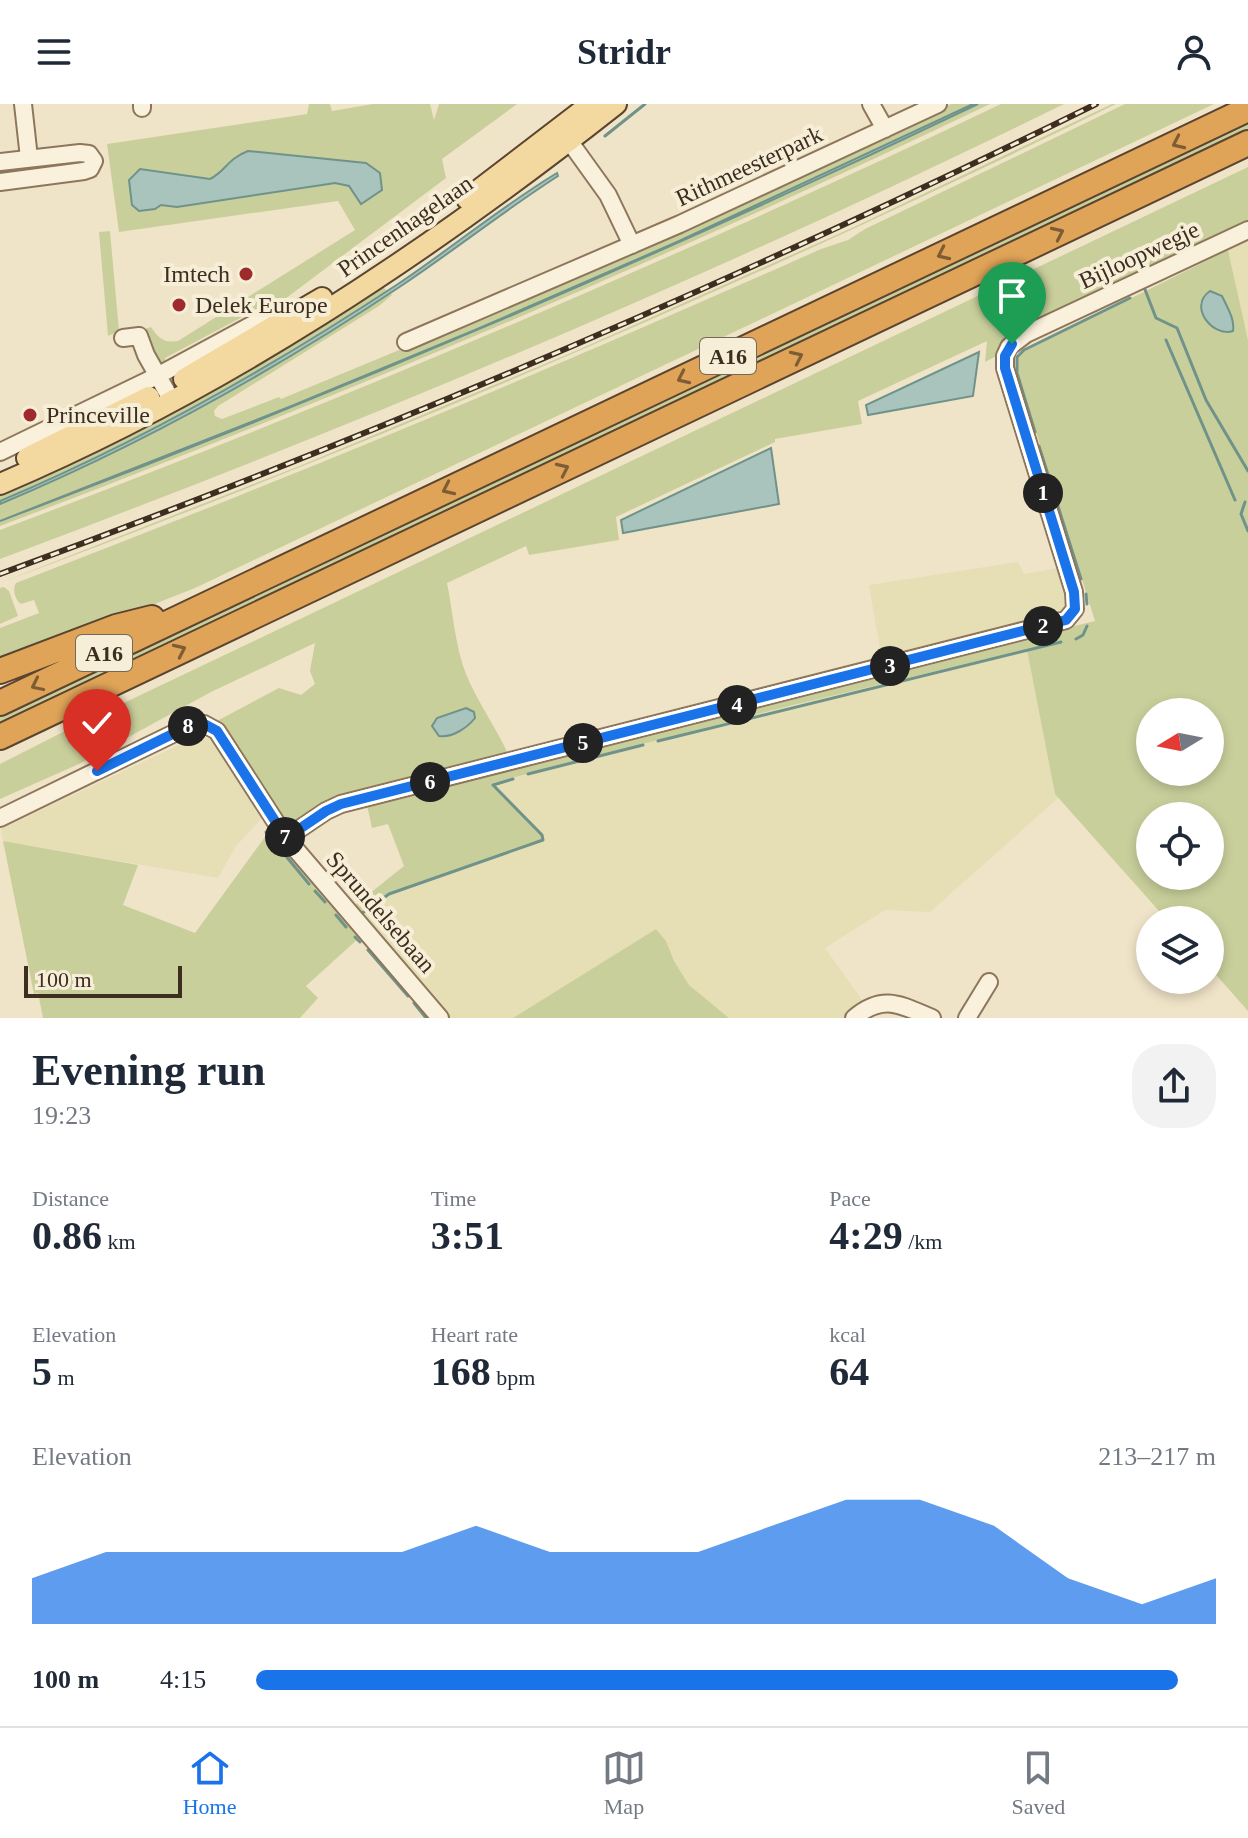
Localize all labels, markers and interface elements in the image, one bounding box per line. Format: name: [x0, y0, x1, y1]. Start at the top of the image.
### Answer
icon: menu: [32, 30, 76, 74]
icon: person: [1172, 30, 1216, 74]
text: Stridr: [577, 32, 671, 72]
street label: Rithmeesterpark: [672, 121, 826, 211]
one-way arrow: [1171, 133, 1186, 149]
street label: Princenhagelaan: [333, 170, 477, 282]
street label: Bijloopwegje: [1075, 216, 1203, 294]
one-way arrow: [1049, 227, 1064, 243]
one-way arrow: [936, 244, 951, 260]
place label: Imtech: [163, 261, 230, 287]
pin: [978, 262, 1046, 344]
marker: Imtech: [237, 265, 255, 283]
icon: arrive: [990, 274, 1034, 318]
place label: Delek Europe: [195, 292, 328, 318]
marker: Delek Europe: [170, 296, 188, 314]
road number: A16: [700, 338, 756, 374]
one-way arrow: [789, 351, 804, 367]
one-way arrow: [676, 368, 691, 384]
place label: Princeville: [46, 402, 150, 428]
marker: Princeville: [21, 406, 39, 424]
one-way arrow: [554, 463, 569, 479]
pin: 1: [1023, 473, 1063, 513]
one-way arrow: [441, 479, 456, 495]
text: 1: [1038, 480, 1049, 505]
pin: 2: [1023, 606, 1063, 646]
text: 2: [1038, 613, 1049, 638]
road number: A16: [76, 635, 132, 671]
one-way arrow: [172, 644, 186, 660]
pin: 3: [870, 646, 910, 686]
text: 3: [885, 653, 896, 678]
one-way arrow: [31, 675, 46, 691]
pin: 4: [717, 685, 757, 725]
pin: [63, 689, 131, 771]
text: 4: [732, 692, 743, 717]
north arrow: [1136, 698, 1224, 786]
map controls: [1136, 698, 1224, 994]
icon: check: [75, 701, 119, 745]
pin: 8: [168, 706, 208, 746]
text: 8: [183, 713, 194, 738]
pin: 5: [563, 723, 603, 763]
text: 5: [578, 730, 589, 755]
pin: 6: [410, 762, 450, 802]
text: 6: [425, 769, 436, 794]
button: locate: [1136, 802, 1224, 890]
pin: 7: [265, 817, 305, 857]
text: 7: [280, 824, 291, 849]
street label: Sprundelsebaan: [321, 846, 441, 978]
button: layers: [1136, 906, 1224, 994]
scale bar: [24, 962, 182, 998]
text: 100 m: [36, 967, 92, 992]
button: share: [1132, 1044, 1216, 1128]
text: Evening run: [32, 1046, 266, 1095]
text: 19:23: [32, 1101, 91, 1130]
text: Distance: [32, 1186, 109, 1211]
text: Time: [431, 1186, 476, 1211]
text: Pace: [829, 1186, 871, 1211]
text: 0.86: [32, 1213, 102, 1258]
text: 3:51: [431, 1213, 504, 1258]
text: 4:29: [829, 1213, 903, 1258]
text: km: [102, 1229, 136, 1254]
text: /km: [903, 1229, 942, 1254]
text: Elevation: [32, 1322, 116, 1347]
text: Heart rate: [431, 1322, 518, 1347]
text: kcal: [829, 1322, 866, 1347]
text: 5: [32, 1349, 52, 1394]
text: 168: [431, 1349, 491, 1394]
text: 64: [829, 1349, 869, 1394]
text: m: [52, 1365, 75, 1390]
text: bpm: [491, 1365, 535, 1390]
text: Elevation: [32, 1442, 132, 1471]
text: 213–217 m: [1098, 1442, 1216, 1471]
text: 100 m: [32, 1665, 99, 1694]
text: 4:15: [160, 1665, 206, 1694]
tab: Home: [183, 1746, 237, 1820]
tab: Map: [602, 1746, 646, 1820]
tab: Saved: [1011, 1746, 1065, 1820]

